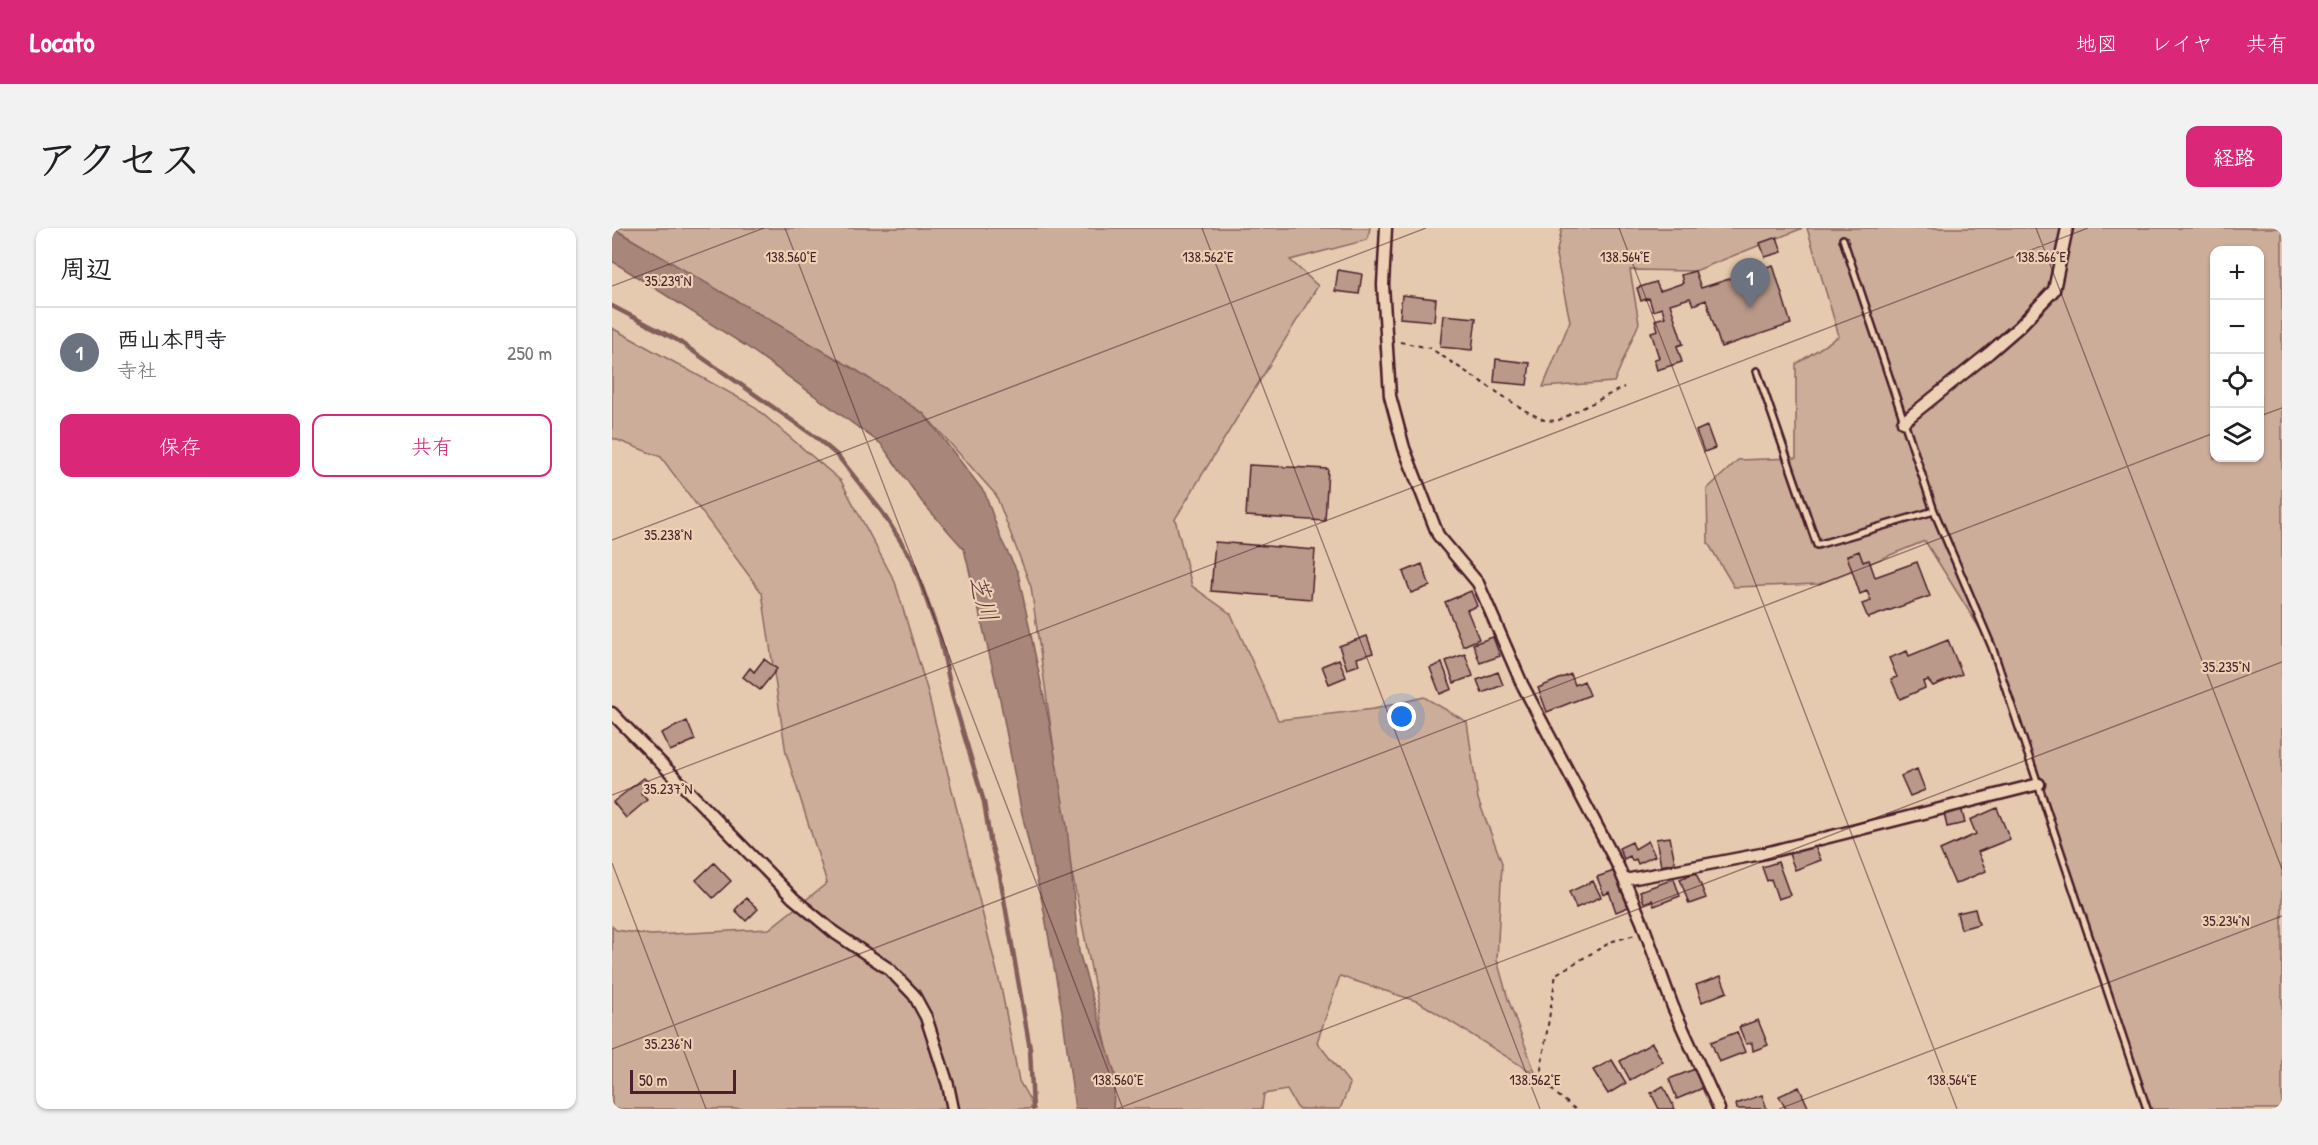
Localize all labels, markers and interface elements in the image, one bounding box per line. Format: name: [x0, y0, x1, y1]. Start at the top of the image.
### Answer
text: Locato: [30, 23, 94, 61]
text: 地図: [2076, 29, 2118, 58]
text: レイヤ: [2151, 29, 2213, 58]
text: 共有: [2246, 29, 2288, 58]
button: 経路: [2186, 126, 2282, 187]
text: アクセス: [36, 130, 201, 187]
text: 138.560°E: [765, 246, 817, 267]
text: 138.562°E: [1182, 246, 1234, 267]
text: 138.564°E: [1600, 246, 1650, 267]
text: 138.566°E: [2016, 246, 2067, 267]
map controls: [2210, 246, 2264, 462]
button: +: [2210, 246, 2264, 300]
text: 周辺: [60, 251, 112, 286]
pin: 1: [1730, 259, 1770, 308]
text: 35.239°N: [645, 270, 692, 291]
button: −: [2210, 300, 2264, 354]
text: 西山本門寺: [117, 324, 227, 354]
text: 1: [76, 339, 83, 366]
text: 250 m: [507, 339, 552, 366]
button: locate: [2210, 354, 2264, 408]
text: 寺社: [117, 356, 157, 383]
button: layers: [2210, 408, 2264, 462]
button: 保存: [60, 414, 300, 477]
button: 共有: [312, 414, 552, 477]
text: 35.238°N: [644, 524, 692, 545]
water label: 芝川: [961, 570, 1007, 626]
text: 35.235°N: [2202, 656, 2250, 677]
your location: [1387, 702, 1416, 731]
text: 35.237°N: [644, 778, 692, 799]
text: 35.234°N: [2202, 910, 2250, 931]
text: 35.236°N: [644, 1033, 692, 1054]
scale bar: [630, 1067, 736, 1094]
text: 50 m: [639, 1069, 668, 1091]
text: 138.560°E: [1092, 1069, 1144, 1090]
text: 138.562°E: [1509, 1069, 1561, 1090]
text: 138.564°E: [1927, 1069, 1977, 1090]

